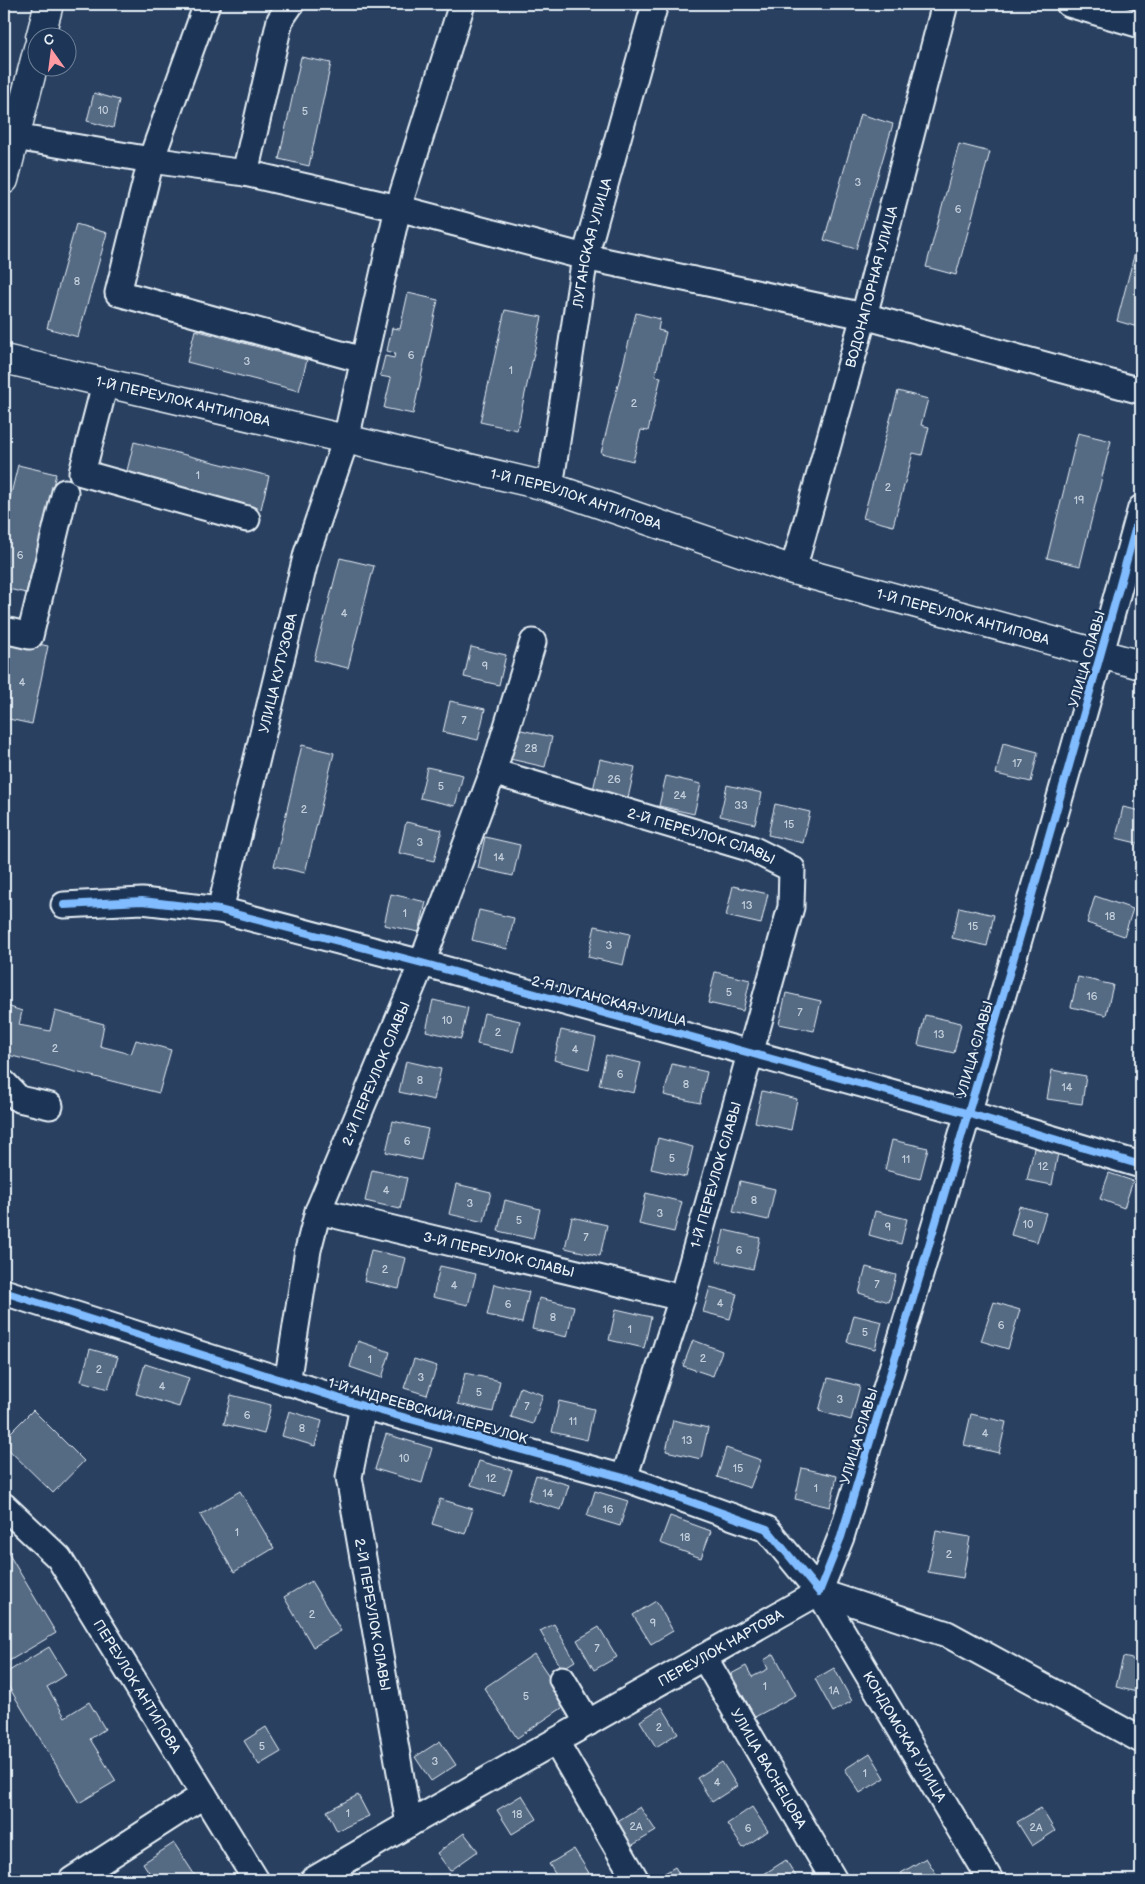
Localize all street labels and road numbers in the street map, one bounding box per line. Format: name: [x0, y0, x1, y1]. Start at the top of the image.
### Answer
street label: ЛУГАНСКАЯ УЛИЦА: [569, 175, 615, 310]
street label: ВОДОНАПОРНАЯ УЛИЦА: [842, 203, 901, 369]
street label: 1-Й ПЕРЕУЛОК АНТИПОВА: [94, 372, 272, 430]
street label: 1-Й ПЕРЕУЛОК АНТИПОВА: [489, 465, 664, 533]
street label: 1-Й ПЕРЕУЛОК АНТИПОВА: [875, 585, 1052, 648]
street label: УЛИЦА СЛАВЫ: [1065, 609, 1109, 709]
street label: УЛИЦА КУТУЗОВА: [255, 611, 301, 735]
street label: 2-Й ПЕРЕУЛОК СЛАВЫ: [626, 804, 778, 868]
street label: 2-Я ЛУГАНСКАЯ УЛИЦА: [530, 972, 689, 1030]
street label: 2-Й ПЕРЕУЛОК СЛАВЫ: [338, 999, 413, 1148]
street label: УЛИЦА СЛАВЫ: [953, 999, 997, 1099]
street label: 1-Й ПЕРЕУЛОК СЛАВЫ: [687, 1100, 745, 1250]
street label: 3-Й ПЕРЕУЛОК СЛАВЫ: [422, 1228, 576, 1280]
street label: 1-Й АНДРЕЕВСКИЙ ПЕРЕУЛОК: [326, 1374, 531, 1448]
street label: УЛИЦА СЛАВЫ: [836, 1386, 882, 1486]
street label: 2-Й ПЕРЕУЛОК СЛАВЫ: [351, 1537, 394, 1692]
street label: ПЕРЕУЛОК НАРТОВА: [655, 1605, 787, 1690]
street label: ПЕРЕУЛОК АНТИПОВА: [90, 1616, 185, 1757]
street label: КОНДОМСКАЯ УЛИЦА: [859, 1668, 950, 1805]
street label: УЛИЦА ВАСНЕЦОВА: [727, 1705, 811, 1832]

